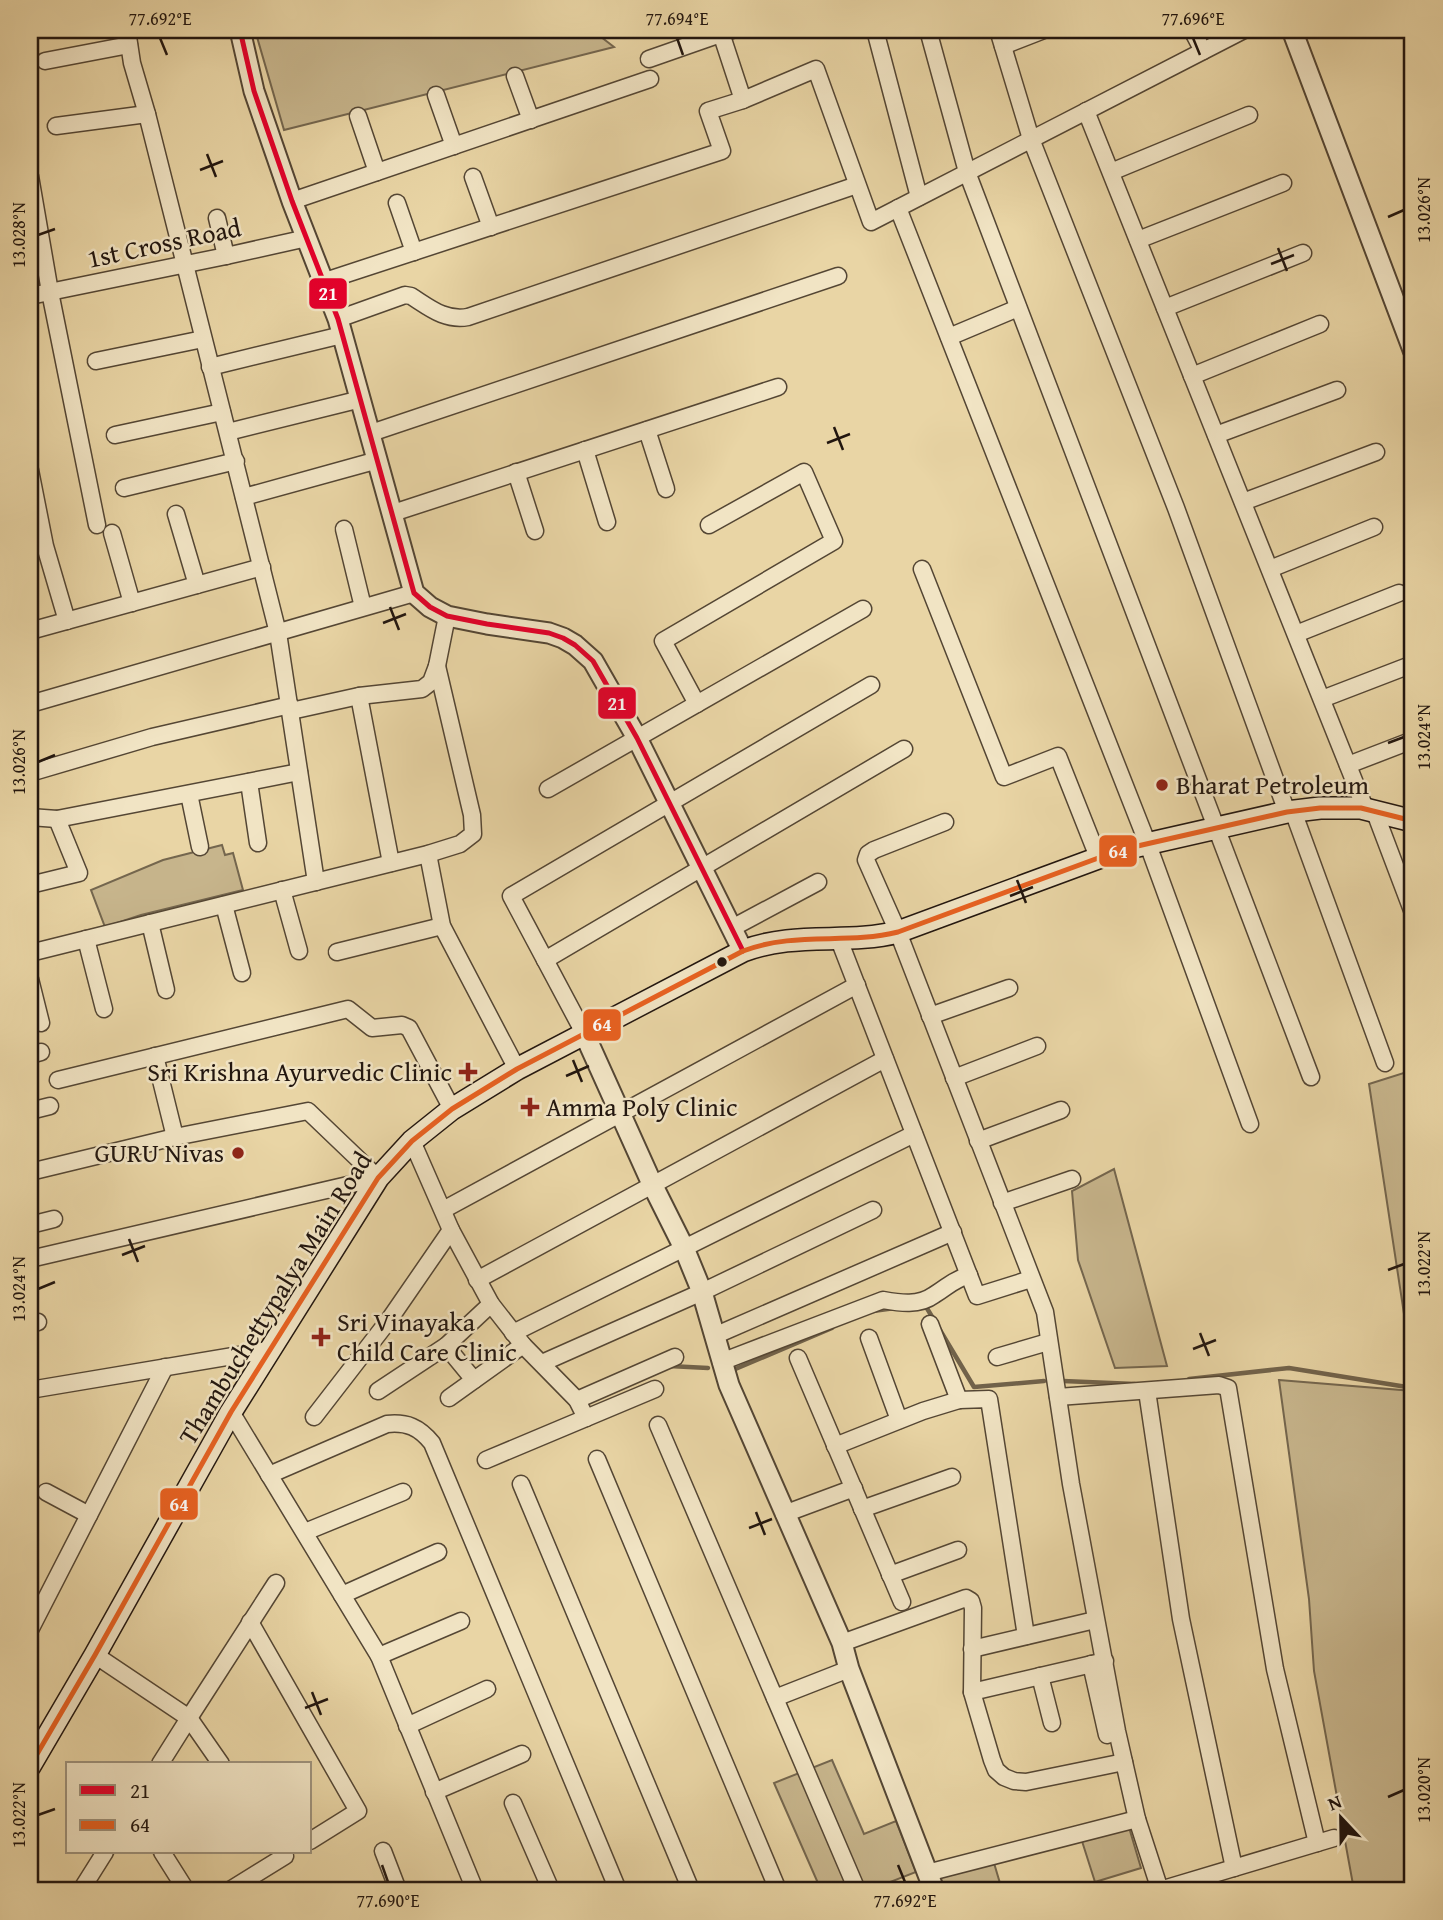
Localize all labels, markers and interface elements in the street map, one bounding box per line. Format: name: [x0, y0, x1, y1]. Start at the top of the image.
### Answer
text: 77.692°E: [128, 5, 192, 32]
text: 77.694°E: [645, 5, 709, 32]
text: 77.696°E: [1161, 5, 1225, 32]
text: 13.026°N: [1410, 177, 1437, 243]
text: 13.028°N: [5, 202, 32, 268]
street label: 1st Cross Road: [83, 207, 244, 278]
line badge: 21: [308, 277, 348, 310]
text: 21: [318, 279, 338, 307]
line badge: 21: [597, 686, 637, 720]
text: 21: [607, 689, 627, 717]
text: 13.024°N: [1410, 704, 1437, 770]
text: 13.026°N: [5, 729, 32, 795]
place label: Bharat Petroleum: [1176, 765, 1369, 804]
marker: Bharat Petroleum: [1154, 777, 1170, 793]
line badge: 64: [1098, 834, 1138, 868]
text: 64: [1108, 837, 1128, 865]
unlabelled marker: [715, 955, 729, 969]
line badge: 64: [582, 1008, 622, 1042]
text: 64: [592, 1010, 612, 1038]
place label: Sri Krishna Ayurvedic Clinic: [147, 1052, 452, 1091]
marker: Sri Krishna Ayurvedic Clinic: [458, 1062, 478, 1082]
place label: Amma Poly Clinic: [546, 1087, 738, 1126]
marker: Amma Poly Clinic: [520, 1097, 540, 1117]
place label: GURU Nivas: [94, 1133, 224, 1172]
street label: Thambuchettypalya Main Road: [168, 1143, 381, 1452]
marker: GURU Nivas: [230, 1145, 246, 1161]
text: 13.022°N: [1410, 1231, 1437, 1297]
text: 13.024°N: [5, 1256, 32, 1322]
place label: Sri Vinayaka Child Care Clinic: [337, 1302, 517, 1371]
marker: Sri Vinayaka Child Care Clinic: [311, 1327, 331, 1347]
line badge: 64: [159, 1487, 199, 1521]
text: 64: [169, 1490, 189, 1518]
text: 13.020°N: [1410, 1757, 1437, 1823]
legend: [66, 1762, 312, 1854]
text: 21: [130, 1775, 150, 1806]
text: 13.022°N: [5, 1782, 32, 1848]
north arrow: [1306, 1784, 1376, 1854]
text: N: [1323, 1787, 1346, 1818]
text: 64: [130, 1809, 150, 1840]
text: 77.690°E: [356, 1887, 420, 1914]
text: 77.692°E: [873, 1887, 937, 1914]

